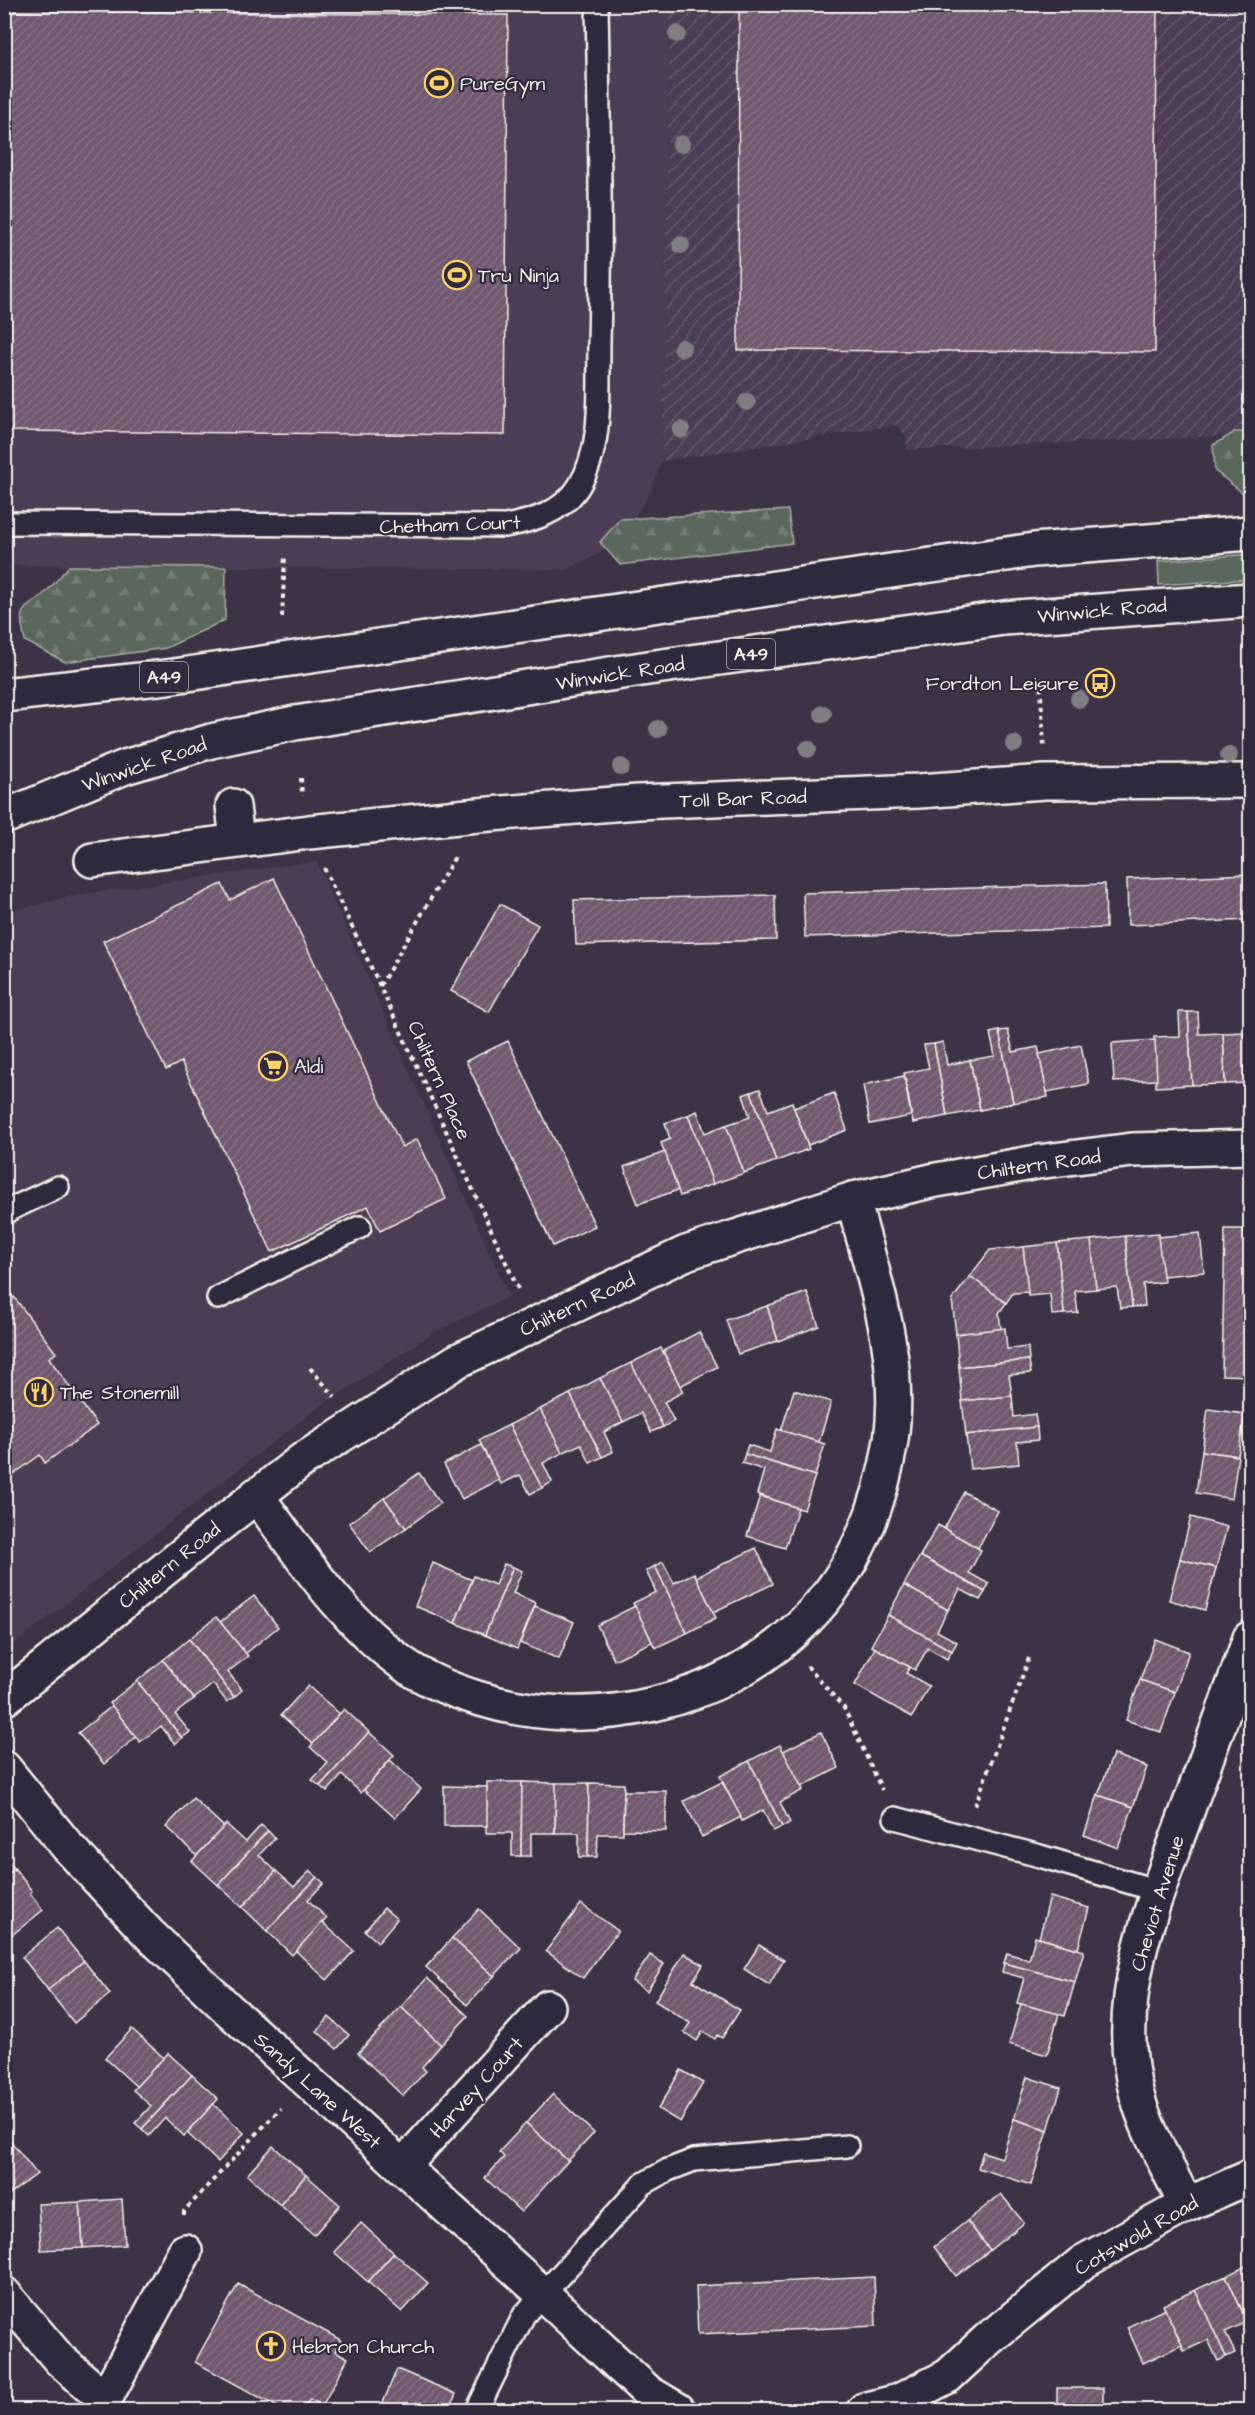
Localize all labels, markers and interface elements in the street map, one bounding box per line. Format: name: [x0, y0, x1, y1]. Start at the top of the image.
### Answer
sports icon: PureGym: [423, 67, 455, 99]
place label: PureGym: [460, 70, 546, 99]
sports icon: Tru Ninja: [441, 259, 473, 291]
place label: Tru Ninja: [478, 262, 559, 290]
street label: Chetham Court: [379, 509, 521, 541]
street label: Winwick Road: [1036, 591, 1168, 631]
road number: A49: [727, 639, 775, 669]
street label: Winwick Road: [554, 650, 687, 698]
road number: A49: [140, 662, 188, 692]
bus stop icon: Fordton Leisure: [1084, 667, 1116, 699]
place label: Fordton Leisure: [926, 670, 1079, 698]
street label: Winwick Road: [78, 731, 210, 799]
street label: Toll Bar Road: [679, 783, 807, 815]
street label: Chiltern Place: [400, 1016, 478, 1145]
supermarket icon: Aldi: [257, 1050, 289, 1082]
place label: Aldi: [294, 1053, 323, 1081]
street label: Chiltern Road: [976, 1142, 1103, 1187]
street label: Chiltern Road: [515, 1266, 640, 1344]
restaurant icon: The Stonemill: [23, 1376, 55, 1408]
place label: The Stonemill: [60, 1379, 179, 1407]
street label: Chiltern Road: [113, 1516, 227, 1616]
street label: Cheviot Avenue: [1124, 1832, 1192, 1975]
street label: Sandy Lane West: [247, 2026, 387, 2156]
street label: Harvey Court: [423, 2031, 531, 2145]
street label: Cotswold Road: [1070, 2189, 1203, 2283]
church icon: Hebron Church: [255, 2330, 287, 2362]
place label: Hebron Church: [292, 2333, 434, 2361]

